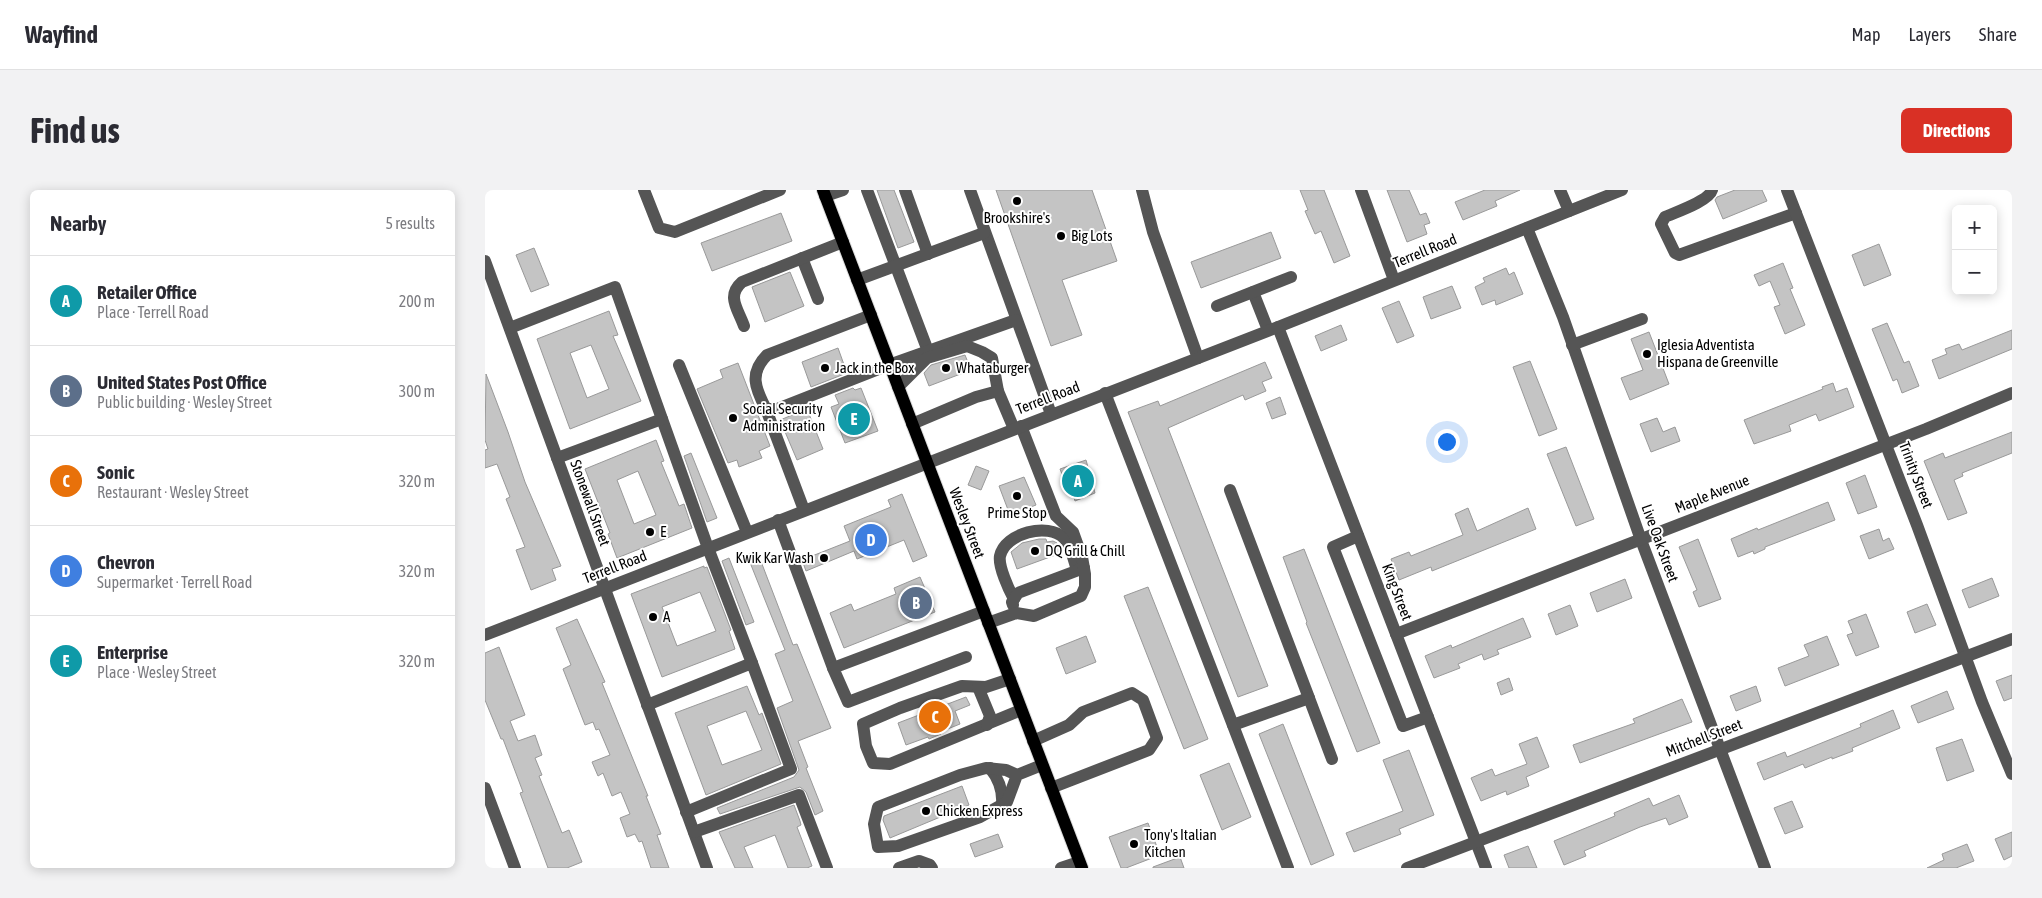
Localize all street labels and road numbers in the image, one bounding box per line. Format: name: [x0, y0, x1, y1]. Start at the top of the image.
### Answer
street label: Terrell Road: [1391, 230, 1459, 271]
street label: Terrell Road: [1014, 378, 1082, 417]
street label: Trinity Street: [1896, 439, 1937, 510]
street label: Stonewall Street: [567, 458, 614, 548]
street label: Maple Avenue: [1672, 471, 1751, 516]
street label: Wesley Street: [946, 485, 989, 560]
street label: Live Oak Street: [1639, 502, 1682, 584]
street label: Terrell Road: [581, 547, 649, 586]
street label: King Street: [1379, 561, 1416, 623]
street label: Mitchell Street: [1663, 715, 1744, 760]

